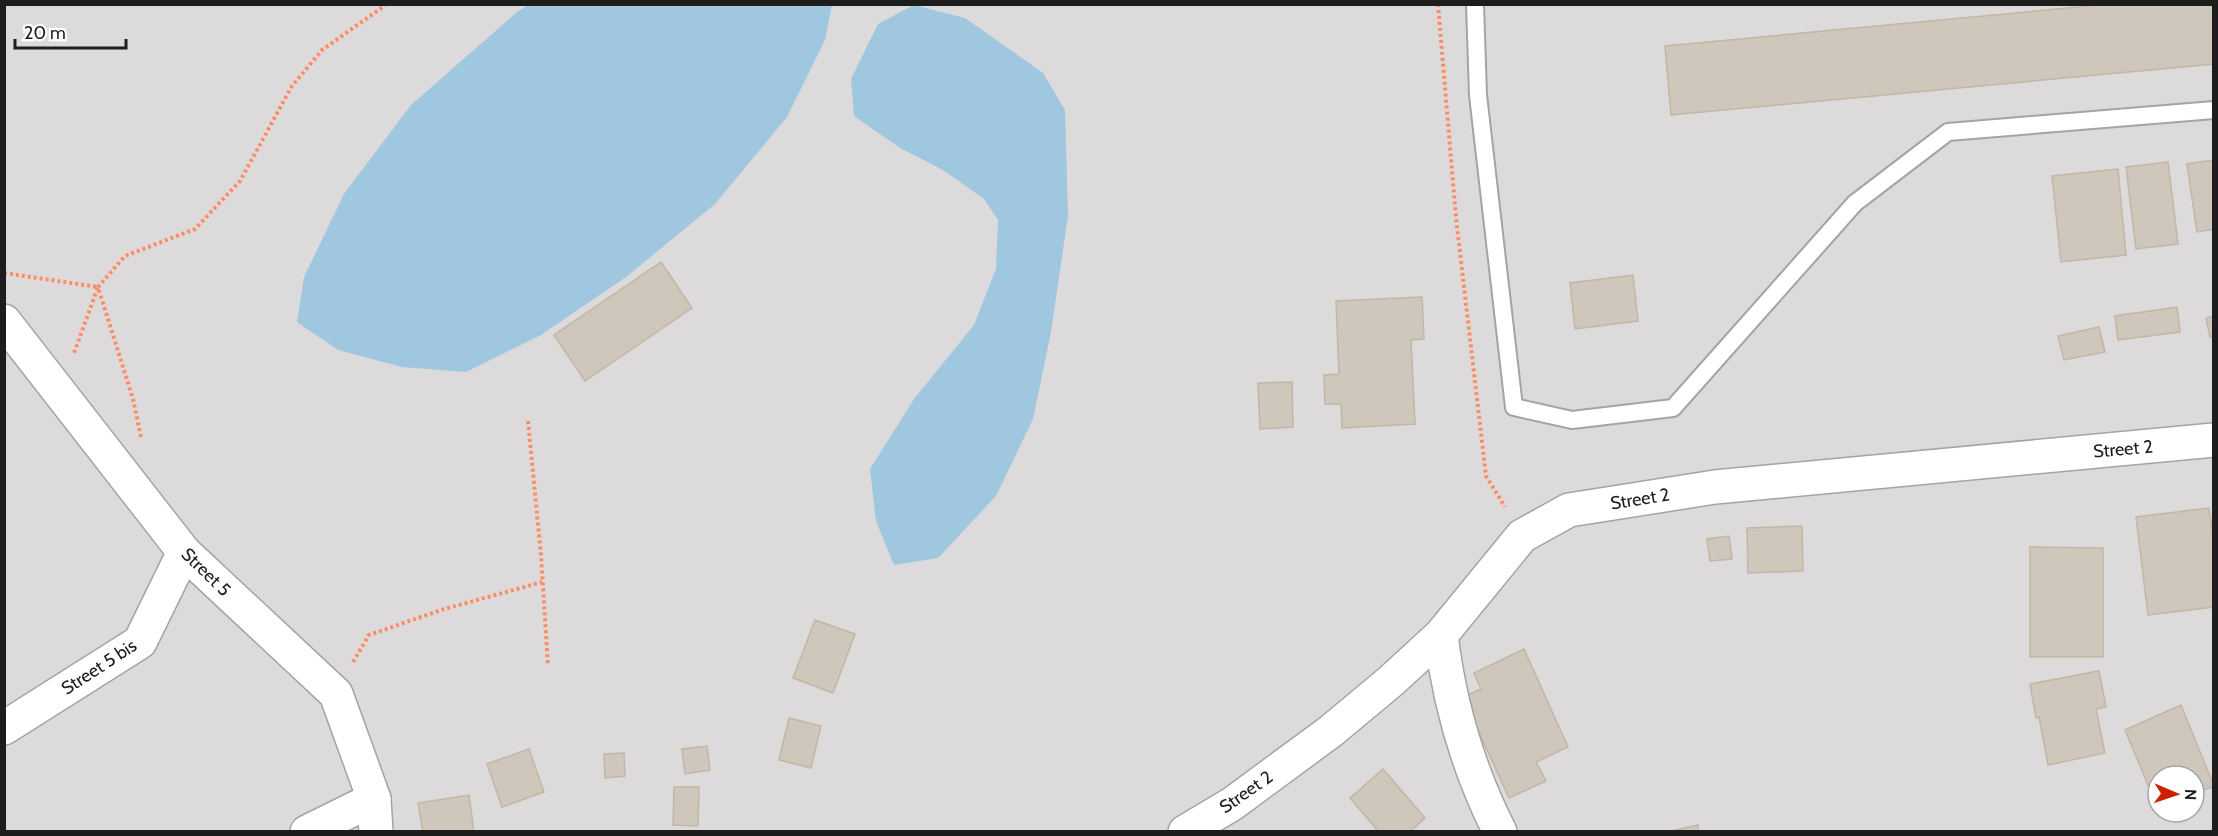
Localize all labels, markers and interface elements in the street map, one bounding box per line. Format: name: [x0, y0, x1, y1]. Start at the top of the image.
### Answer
scale bar: [15, 12, 126, 50]
text: 20 m: [24, 22, 66, 44]
street label: Street 2: [2092, 435, 2154, 463]
street label: Street 2: [1609, 483, 1671, 515]
street label: Street 5: [177, 543, 235, 601]
street label: Street 5 bis: [57, 635, 141, 699]
north arrow: [2146, 764, 2206, 824]
street label: Street 2: [1215, 766, 1277, 818]
text: N: [2181, 789, 2200, 800]

